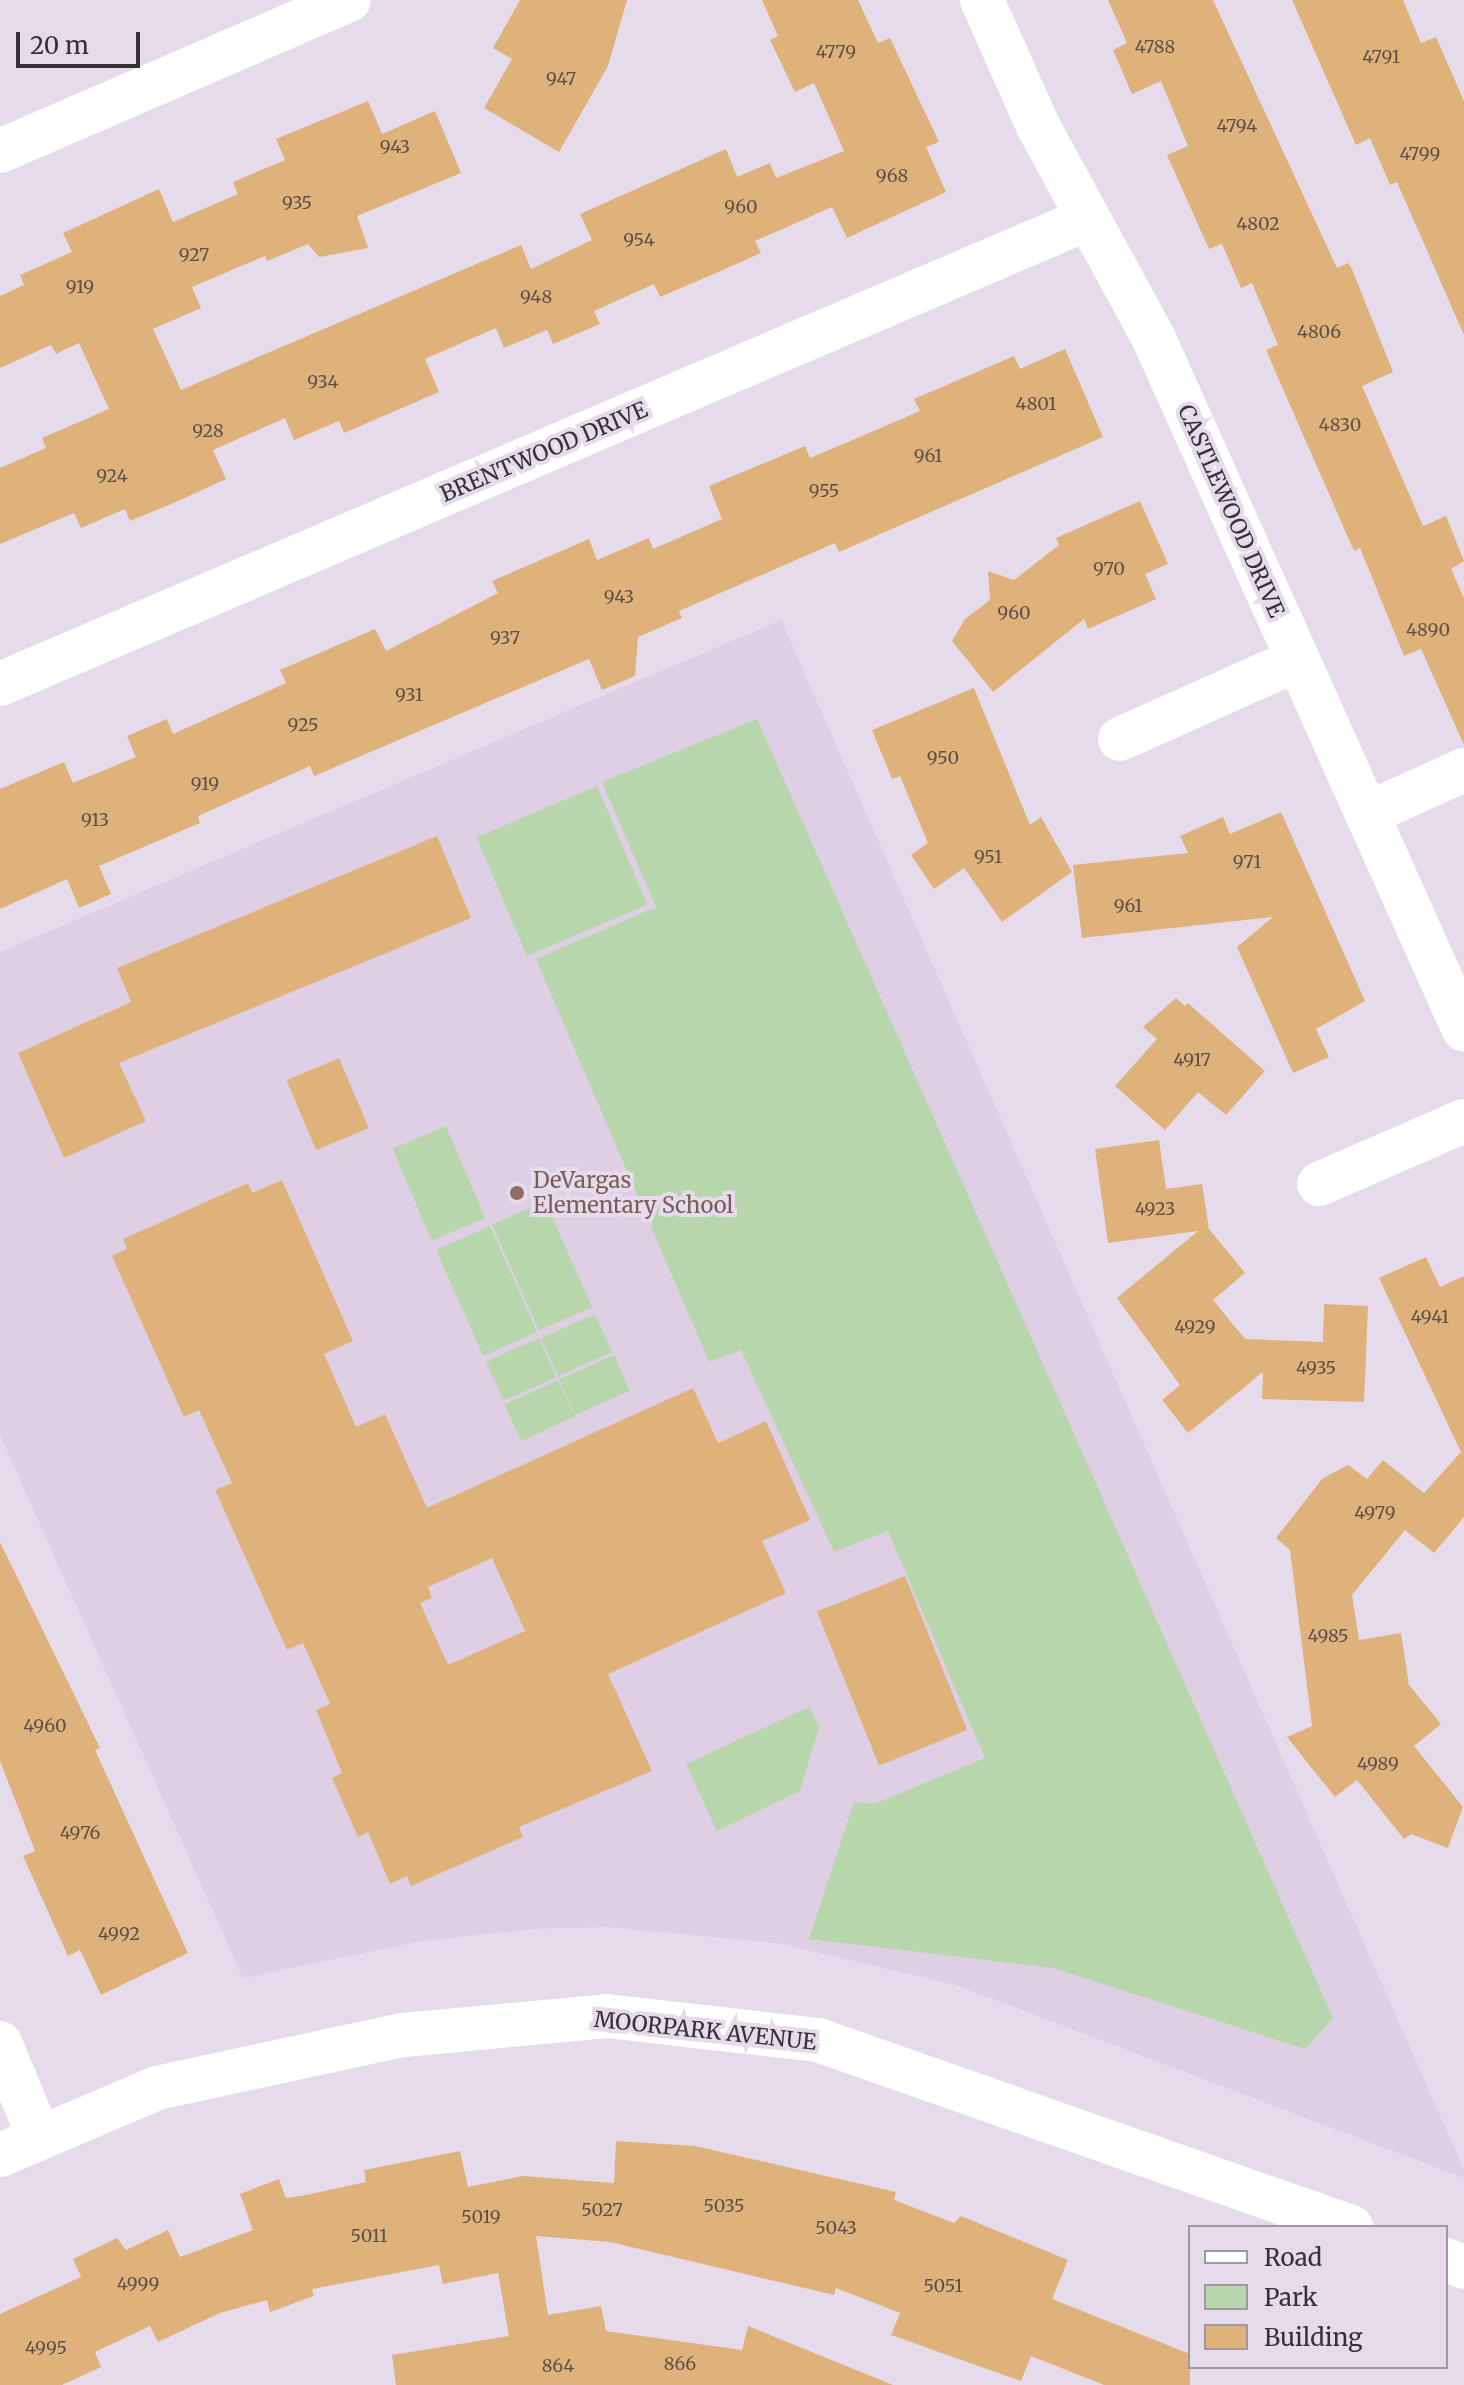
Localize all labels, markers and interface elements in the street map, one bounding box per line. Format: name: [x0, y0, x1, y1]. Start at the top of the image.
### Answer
scale bar: [20, 16, 144, 66]
text: 20 m: [30, 30, 89, 61]
house number: 4788: [1135, 36, 1175, 58]
house number: 4779: [816, 41, 856, 63]
house number: 4791: [1362, 46, 1400, 68]
house number: 947: [546, 68, 576, 90]
house number: 4794: [1217, 115, 1257, 137]
house number: 943: [380, 136, 410, 158]
house number: 4799: [1399, 143, 1441, 165]
house number: 968: [876, 165, 908, 187]
house number: 935: [282, 192, 312, 214]
house number: 960: [724, 196, 758, 218]
house number: 4802: [1236, 213, 1280, 235]
house number: 954: [623, 229, 655, 251]
house number: 927: [179, 244, 209, 266]
house number: 919: [66, 276, 94, 298]
house number: 948: [520, 286, 552, 308]
house number: 4806: [1297, 321, 1341, 343]
house number: 934: [307, 371, 339, 393]
house number: 4801: [1016, 393, 1056, 415]
street label: BRENTWOOD DRIVE: [437, 396, 651, 508]
street label: CASTLEWOOD DRIVE: [1172, 401, 1290, 621]
house number: 4830: [1319, 414, 1361, 436]
house number: 928: [192, 420, 224, 442]
house number: 961: [914, 445, 942, 467]
house number: 924: [96, 465, 128, 487]
house number: 955: [809, 480, 839, 502]
house number: 970: [1093, 558, 1125, 580]
house number: 943: [604, 586, 634, 608]
house number: 960: [997, 602, 1031, 624]
house number: 4890: [1406, 619, 1450, 641]
house number: 937: [490, 627, 520, 649]
house number: 931: [395, 684, 423, 706]
house number: 925: [288, 714, 318, 736]
house number: 950: [927, 747, 959, 769]
house number: 919: [191, 773, 219, 795]
house number: 913: [81, 809, 109, 831]
house number: 951: [974, 846, 1002, 868]
house number: 971: [1233, 851, 1261, 873]
house number: 961: [1114, 895, 1142, 917]
house number: 4917: [1173, 1049, 1211, 1071]
place label: DeVargas Elementary School: [533, 1167, 733, 1218]
marker: DeVargas Elementary School: [508, 1184, 526, 1202]
house number: 4923: [1135, 1198, 1175, 1220]
house number: 4941: [1411, 1306, 1449, 1328]
house number: 4929: [1174, 1316, 1216, 1338]
house number: 4935: [1296, 1357, 1336, 1379]
house number: 4979: [1354, 1502, 1396, 1524]
house number: 4985: [1307, 1625, 1349, 1647]
house number: 4960: [23, 1715, 67, 1737]
house number: 4989: [1357, 1753, 1399, 1775]
house number: 4976: [60, 1822, 100, 1844]
house number: 4992: [98, 1923, 140, 1945]
street label: MOORPARK AVENUE: [593, 2006, 817, 2056]
house number: 5035: [704, 2195, 744, 2217]
house number: 5027: [581, 2199, 623, 2221]
house number: 5019: [461, 2206, 501, 2228]
house number: 5043: [815, 2217, 857, 2239]
house number: 5011: [351, 2225, 387, 2247]
legend: [1188, 2225, 1448, 2369]
text: Road: [1264, 2242, 1322, 2273]
house number: 4999: [117, 2273, 159, 2295]
house number: 5051: [923, 2275, 963, 2297]
text: Park: [1264, 2282, 1317, 2313]
text: Building: [1264, 2322, 1363, 2353]
house number: 4995: [25, 2337, 67, 2359]
house number: 866: [664, 2353, 696, 2375]
house number: 864: [542, 2355, 574, 2377]

